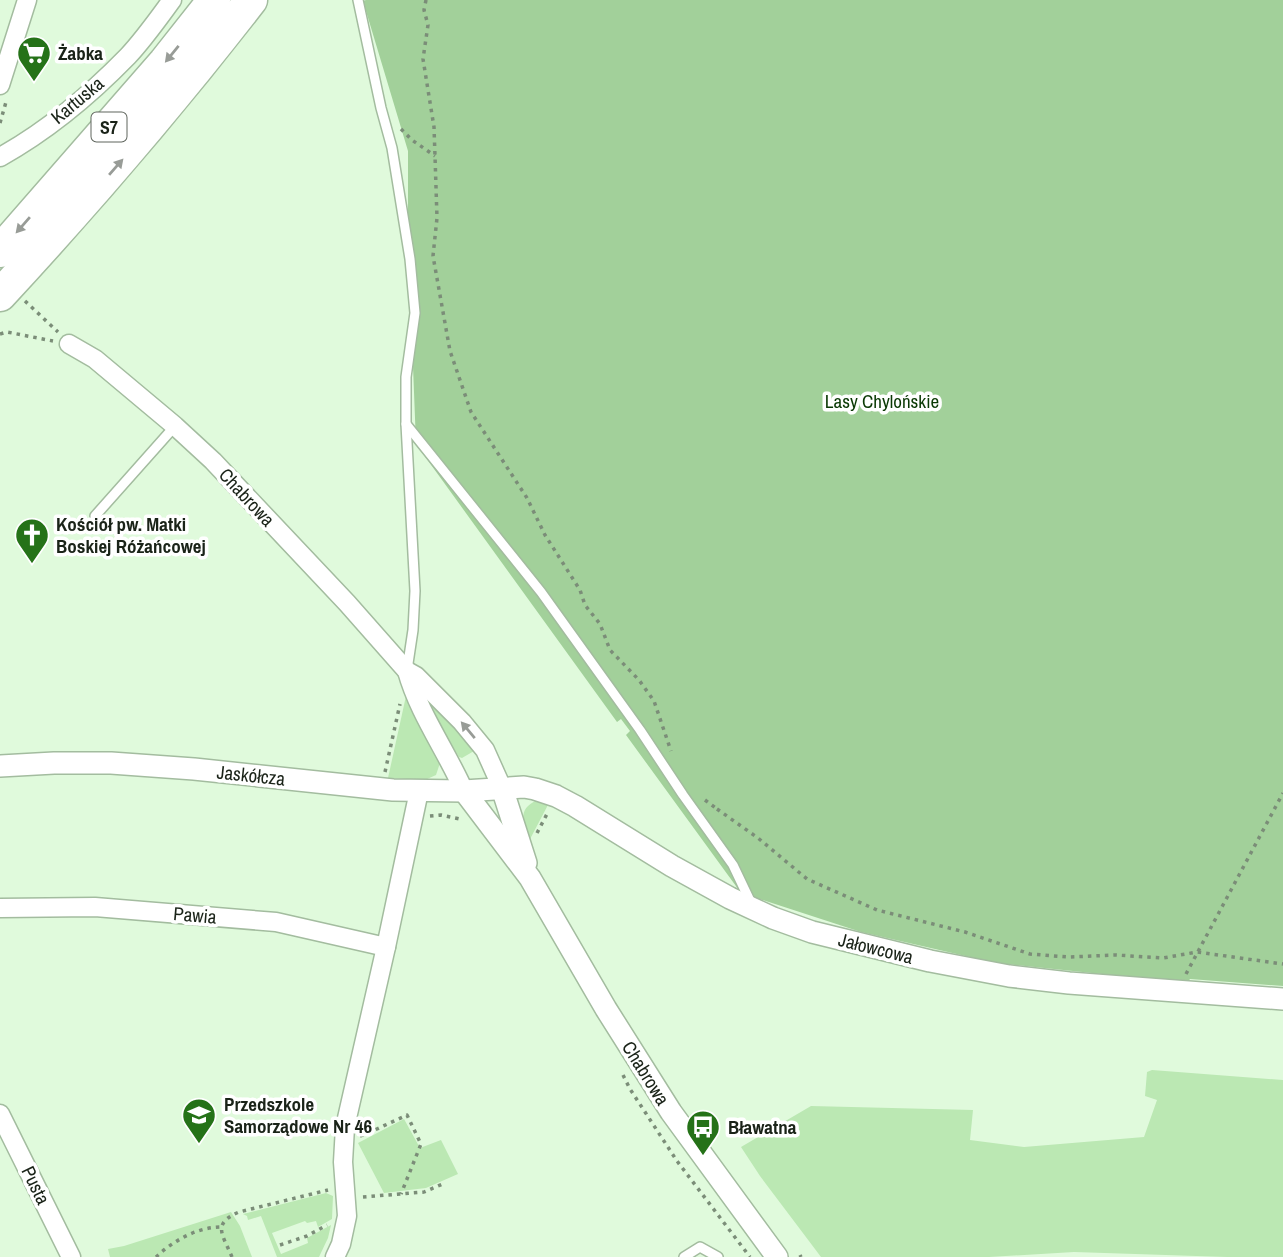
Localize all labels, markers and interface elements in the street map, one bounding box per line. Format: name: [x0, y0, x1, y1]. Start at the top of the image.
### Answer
supermarket icon: Żabka: [15, 34, 53, 83]
place label: Żabka: [58, 40, 103, 66]
one-way arrow: [165, 44, 180, 62]
street label: Kartuska: [45, 70, 109, 130]
road number: S7: [92, 112, 126, 142]
one-way arrow: [108, 158, 123, 175]
one-way arrow: [15, 216, 31, 234]
park label: Lasy Chylońskie: [825, 388, 939, 414]
street label: Chabrowa: [213, 462, 281, 532]
place label: Kościół pw. Matki Boskiej Różańcowej: [56, 511, 206, 559]
church icon: Kościół pw. Matki Boskiej Różańcowej: [13, 516, 51, 565]
one-way arrow: [461, 721, 476, 738]
street label: Jaskółcza: [216, 758, 287, 792]
street label: Pawia: [172, 900, 218, 930]
street label: Jałowcowa: [836, 926, 916, 970]
street label: Chabrowa: [616, 1036, 676, 1110]
place label: Przedszkole Samorządowe Nr 46: [224, 1091, 372, 1139]
school or university icon: Przedszkole Samorządowe Nr 46: [180, 1096, 218, 1145]
bus stop icon: Bławatna: [684, 1108, 722, 1157]
place label: Bławatna: [728, 1114, 797, 1140]
street label: Pusta: [16, 1161, 57, 1209]

